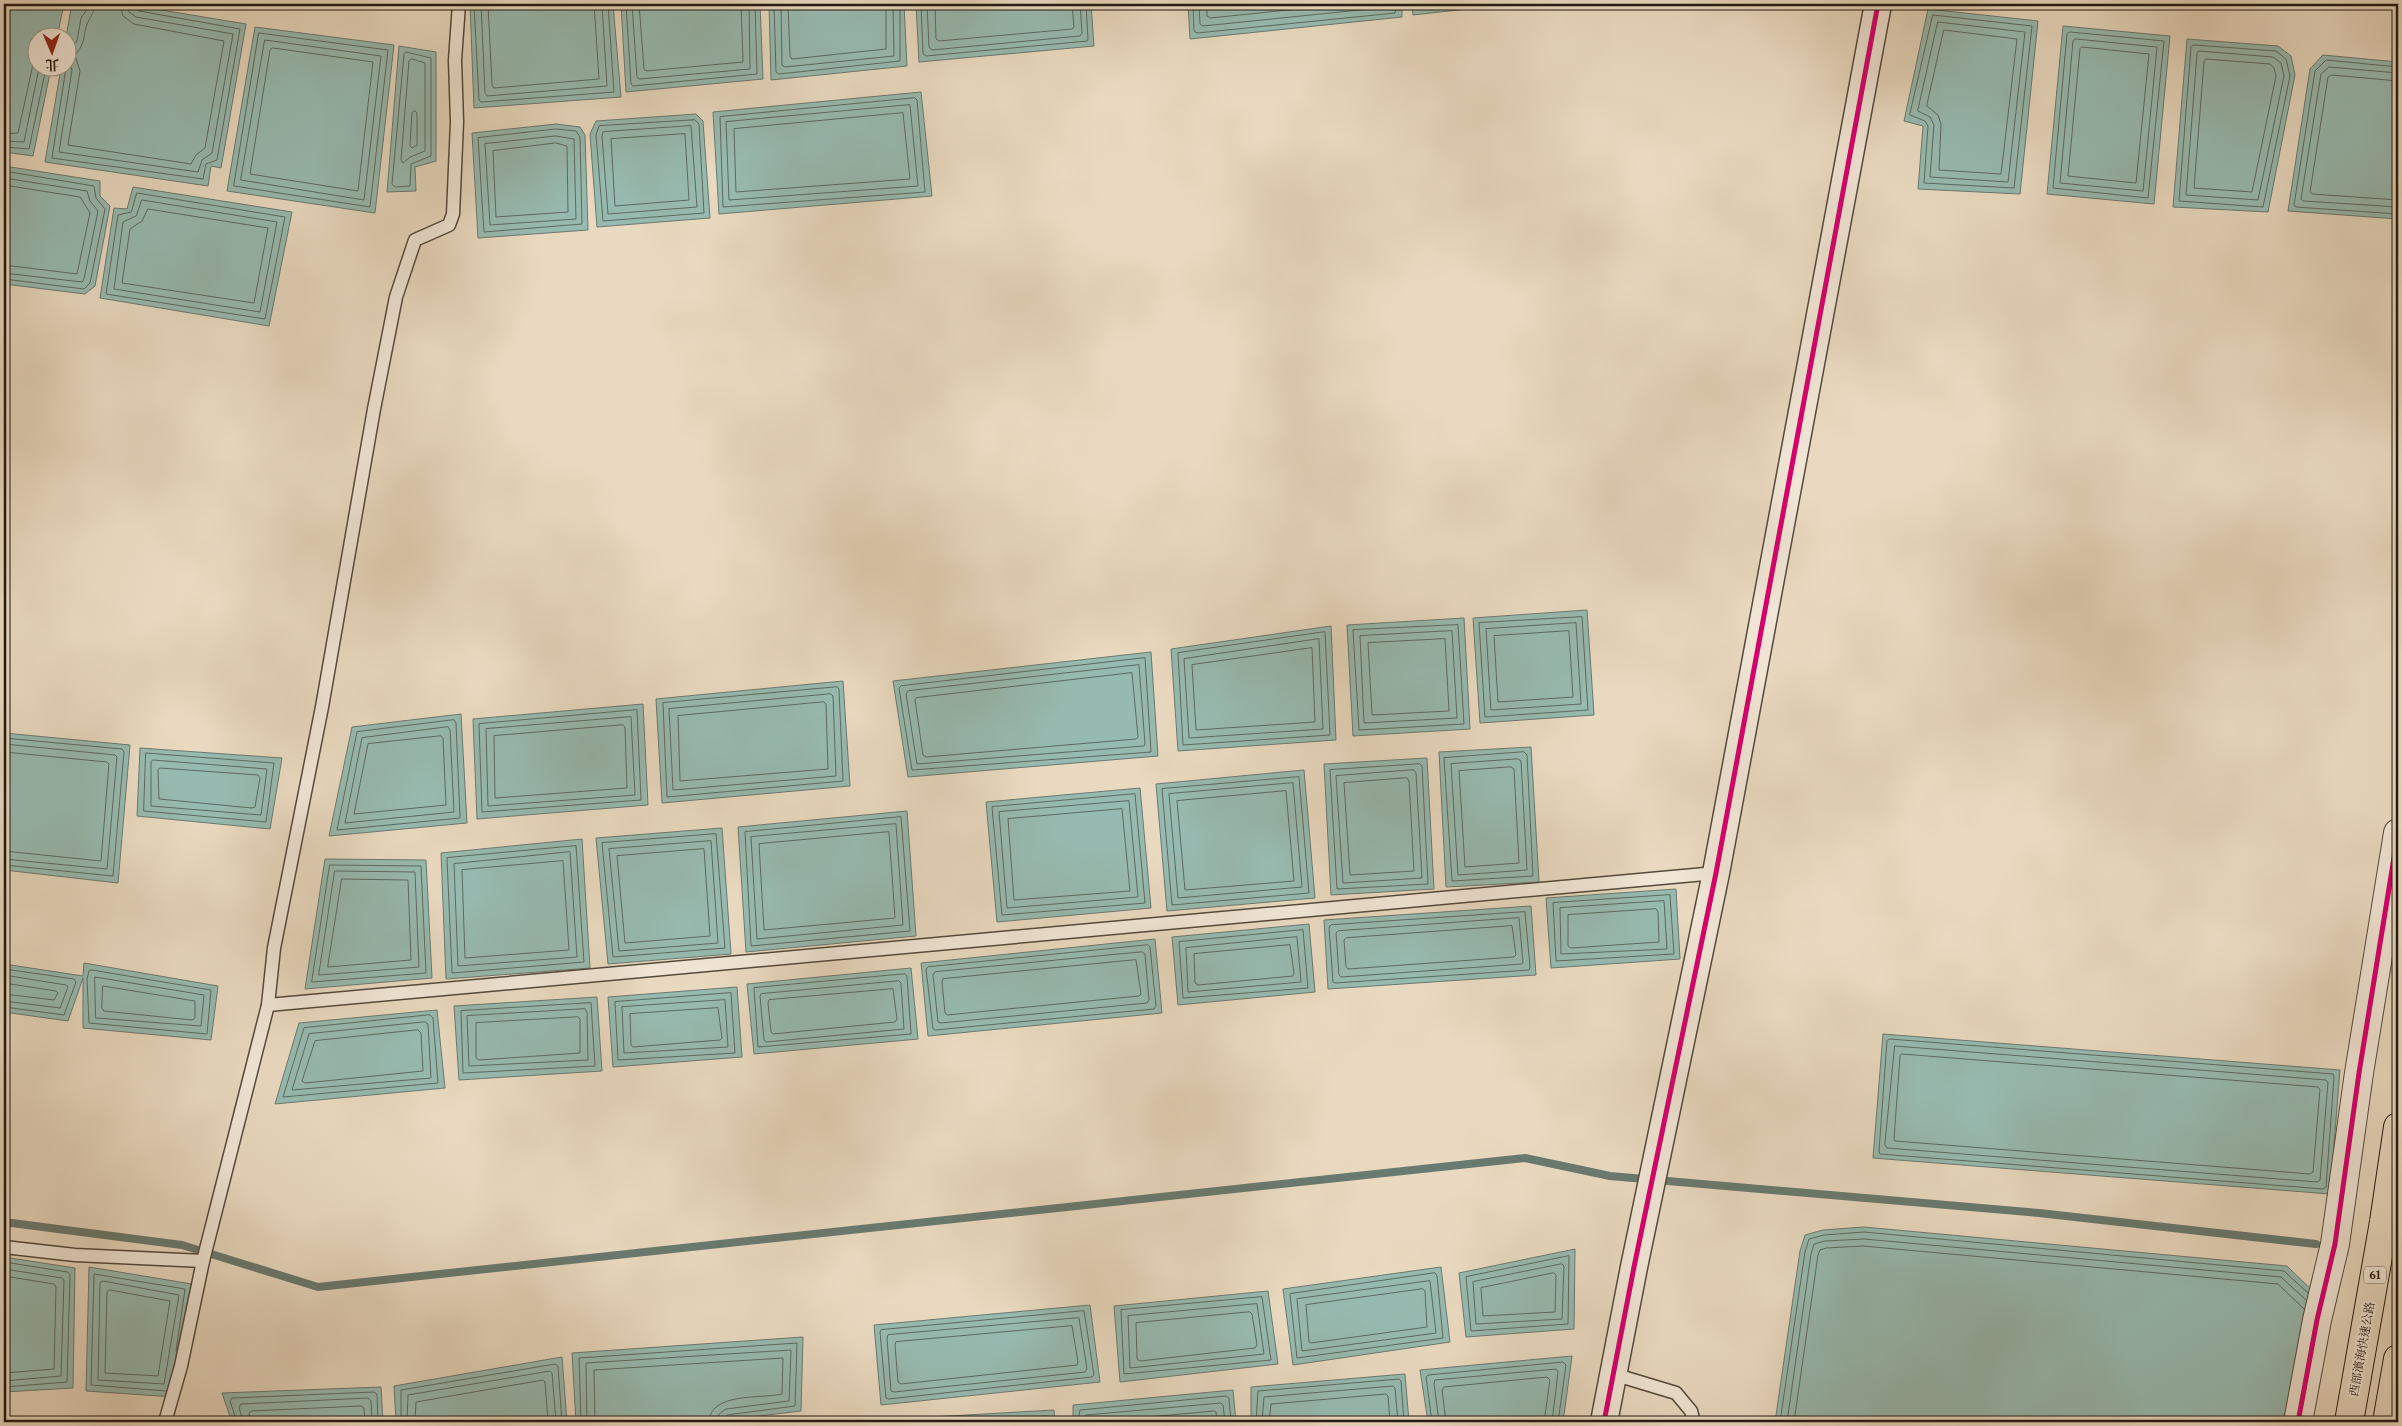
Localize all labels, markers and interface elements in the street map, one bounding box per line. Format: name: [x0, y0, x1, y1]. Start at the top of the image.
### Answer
north arrow: [28, 28, 78, 78]
text: 北: [45, 56, 60, 74]
road number: 61: [2364, 1266, 2386, 1284]
street label: 西部濱海快速公路: [2346, 1300, 2377, 1397]

